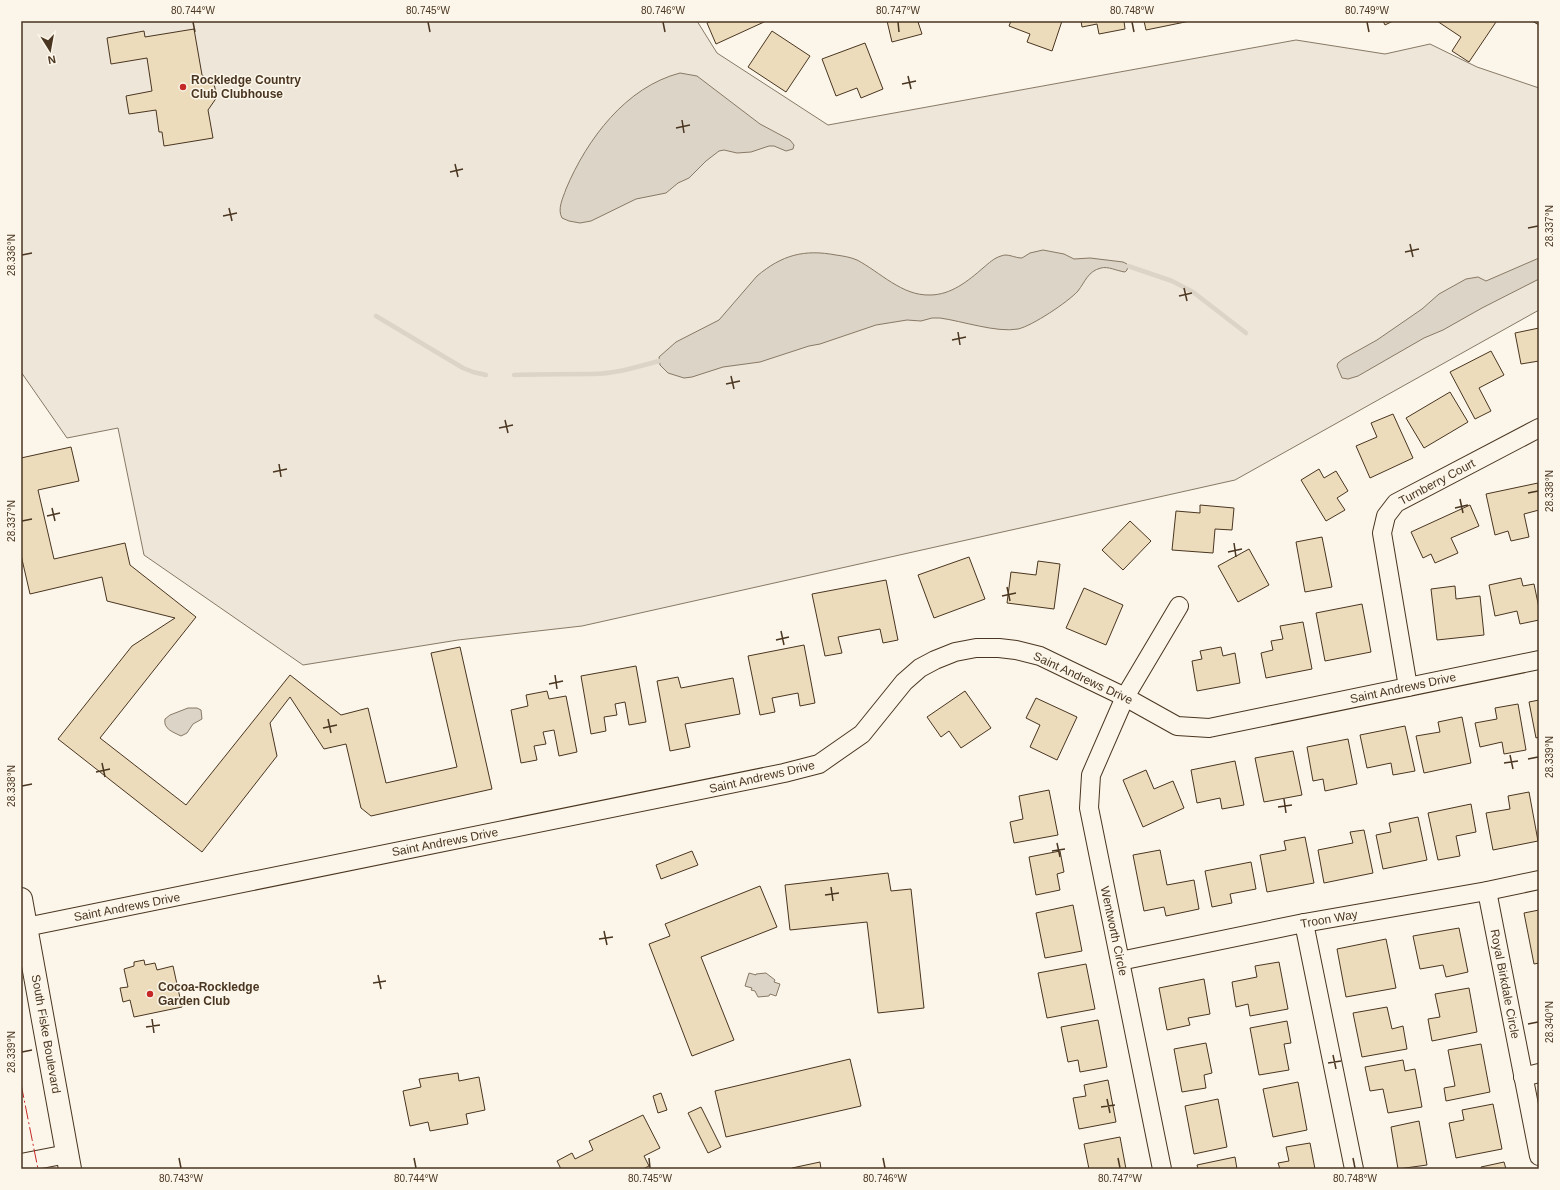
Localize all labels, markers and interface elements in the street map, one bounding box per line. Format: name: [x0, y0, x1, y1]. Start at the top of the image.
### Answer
text: 80.744°W: [171, 5, 216, 16]
text: 80.745°W: [406, 5, 451, 16]
text: 80.746°W: [641, 5, 686, 16]
text: 80.747°W: [876, 5, 921, 16]
text: 80.748°W: [1110, 5, 1155, 16]
text: 80.749°W: [1345, 5, 1390, 16]
north arrow: [30, 30, 70, 70]
text: N: [47, 53, 57, 66]
place label: Rockledge Country Club Clubhouse: [191, 73, 301, 101]
marker: Rockledge Country Club Clubhouse: [178, 82, 188, 92]
text: 28.337°N: [1544, 205, 1555, 247]
text: 28.336°N: [6, 234, 17, 276]
street label: Turnberry Court: [1397, 456, 1478, 508]
text: 28.338°N: [1544, 470, 1555, 512]
text: 28.337°N: [6, 500, 17, 542]
street label: Saint Andrews Drive: [1031, 649, 1135, 707]
street label: Saint Andrews Drive: [1349, 670, 1458, 706]
text: 28.339°N: [1544, 736, 1555, 778]
street label: Saint Andrews Drive: [708, 758, 817, 796]
text: 28.338°N: [6, 765, 17, 807]
street label: Saint Andrews Drive: [391, 825, 500, 859]
street label: Wentworth Circle: [1098, 885, 1130, 977]
street label: Saint Andrews Drive: [73, 890, 182, 924]
street label: Troon Way: [1299, 907, 1359, 931]
street label: Royal Birkdale Circle: [1488, 928, 1523, 1040]
street label: South Fiske Boulevard: [29, 973, 63, 1095]
place label: Cocoa-Rockledge Garden Club: [158, 980, 260, 1008]
marker: Cocoa-Rockledge Garden Club: [145, 989, 155, 999]
text: 28.340°N: [1544, 1001, 1555, 1043]
text: 28.339°N: [6, 1031, 17, 1073]
text: 80.743°W: [159, 1173, 204, 1184]
text: 80.744°W: [394, 1173, 439, 1184]
text: 80.745°W: [628, 1173, 673, 1184]
text: 80.746°W: [863, 1173, 908, 1184]
text: 80.747°W: [1098, 1173, 1143, 1184]
text: 80.748°W: [1333, 1173, 1378, 1184]

